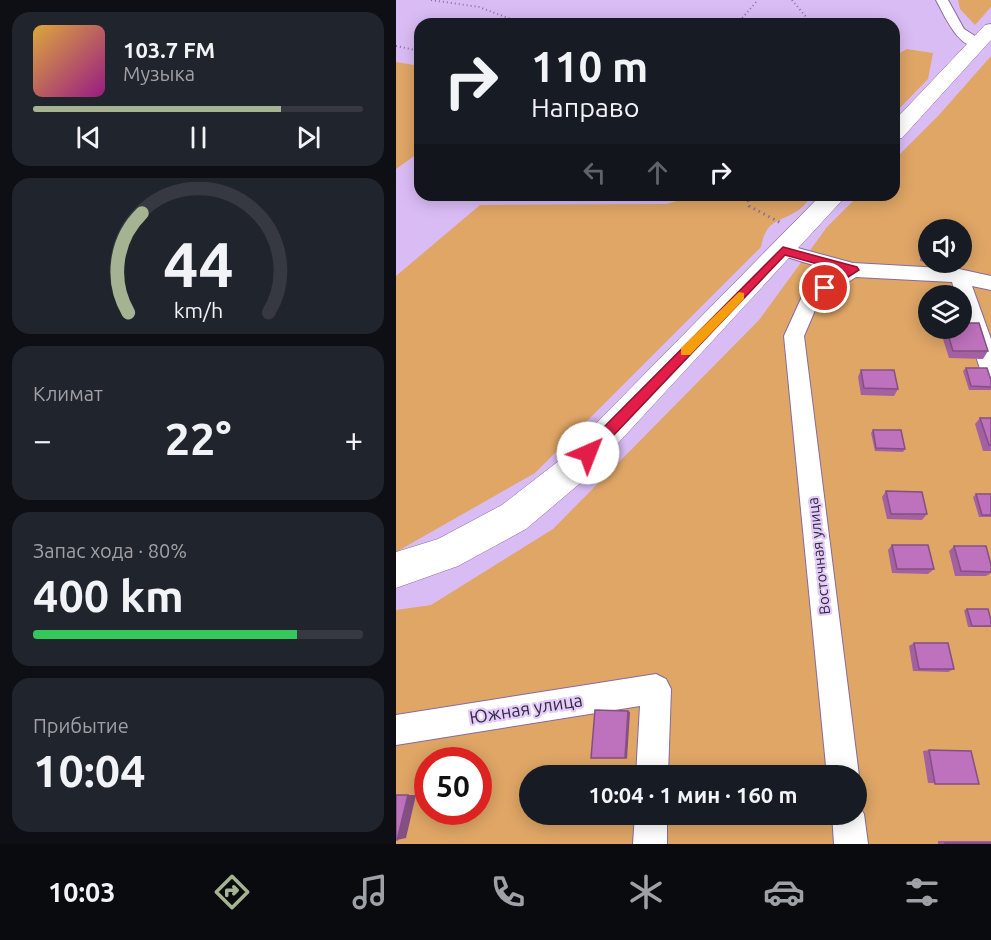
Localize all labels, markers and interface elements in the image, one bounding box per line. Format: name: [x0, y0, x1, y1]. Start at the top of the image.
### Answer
text: 103.7 FM: [123, 37, 215, 62]
icon: right: [432, 42, 510, 120]
text: 110 m: [531, 43, 648, 90]
text: Музыка: [123, 62, 195, 85]
text: Направо: [531, 92, 640, 122]
icon: previous: [72, 121, 105, 154]
icon: pause: [182, 121, 215, 154]
icon: next: [292, 121, 325, 154]
icon: left: [578, 156, 611, 189]
icon: ahead: [641, 156, 674, 189]
icon: right: [704, 156, 737, 189]
map controls: [918, 219, 972, 339]
button: sound: [918, 219, 972, 273]
text: 44: [163, 229, 233, 299]
pin: [799, 262, 850, 313]
icon: arrive: [808, 271, 841, 304]
button: layers: [918, 285, 972, 339]
text: km/h: [173, 298, 223, 322]
text: Климат: [33, 382, 103, 405]
text: 22°: [165, 413, 231, 464]
text: −: [33, 421, 52, 458]
text: +: [344, 421, 363, 458]
position arrow: [556, 421, 620, 485]
street label: Восточная улица: [804, 497, 833, 616]
text: Запас хода · 80%: [33, 539, 187, 562]
text: 400 km: [33, 570, 184, 621]
street label: Южная улица: [468, 689, 584, 727]
text: Прибытие: [33, 714, 129, 737]
text: 10:04: [33, 745, 146, 796]
speed limit sign: 50: [414, 747, 492, 825]
text: 10:04 · 1 мин · 160 m: [589, 782, 797, 807]
icon: directions: [211, 871, 253, 913]
icon: music: [349, 871, 391, 913]
icon: phone: [487, 871, 529, 913]
icon: climate: [625, 871, 667, 913]
icon: car: [763, 871, 805, 913]
icon: filters: [901, 871, 943, 913]
text: 10:03: [48, 877, 116, 907]

